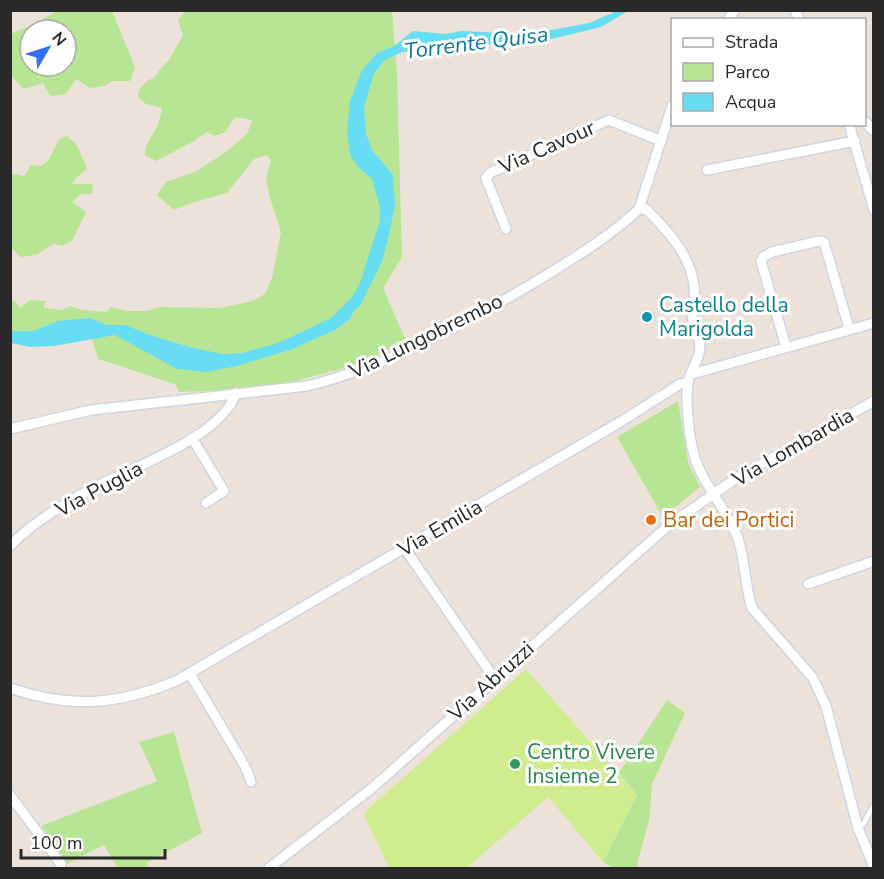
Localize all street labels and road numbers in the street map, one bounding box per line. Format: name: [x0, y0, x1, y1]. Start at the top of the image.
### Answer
street label: Via Cavour: [494, 113, 600, 181]
street label: Via Lungobrembo: [344, 287, 507, 386]
street label: Via Lombardia: [726, 401, 859, 494]
street label: Via Puglia: [49, 454, 148, 524]
street label: Via Emilia: [392, 493, 487, 564]
street label: Via Abruzzi: [441, 635, 540, 728]

